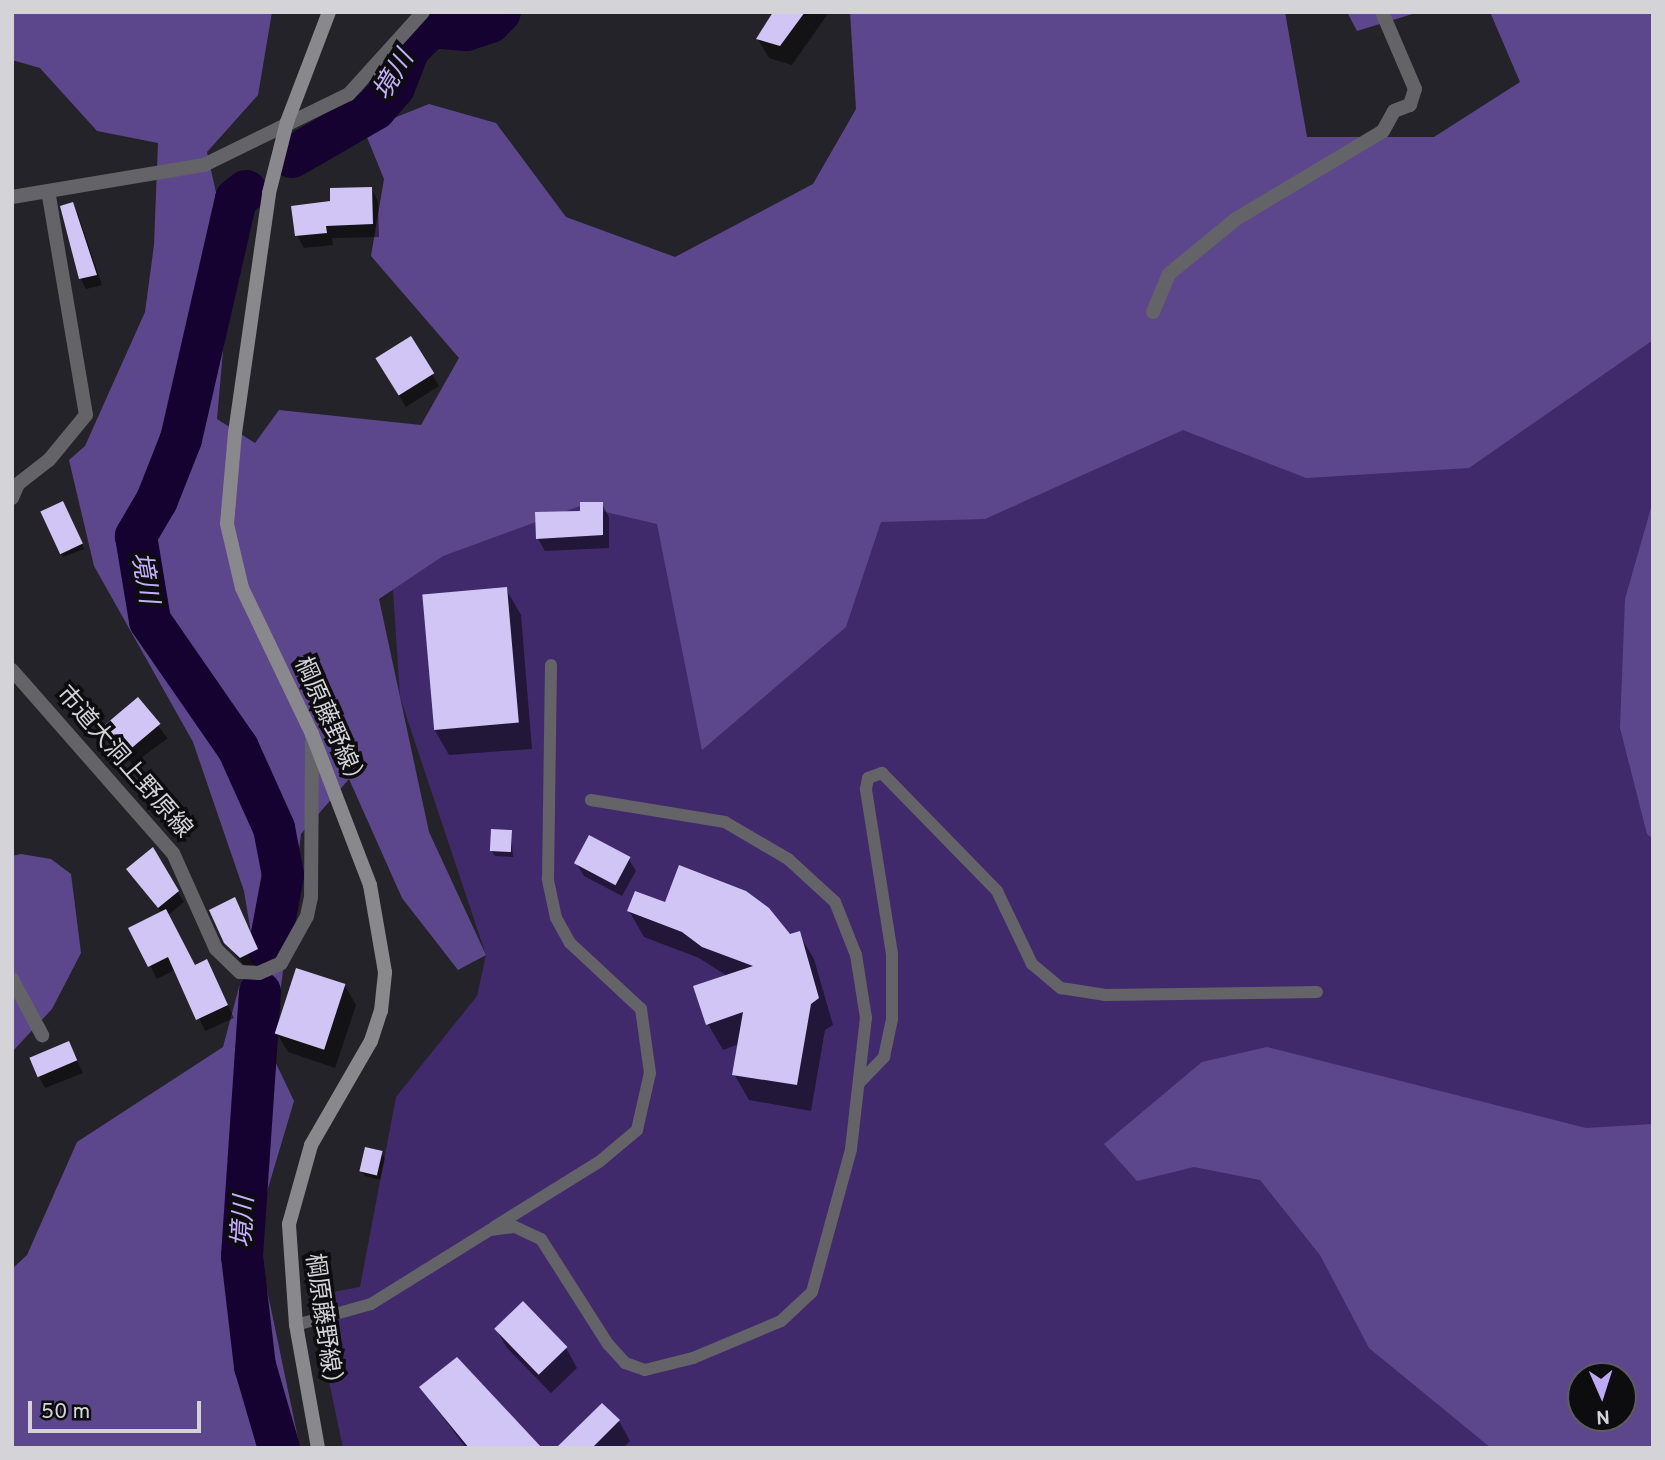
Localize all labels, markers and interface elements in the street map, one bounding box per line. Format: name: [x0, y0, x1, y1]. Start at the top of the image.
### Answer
water label: 境川: [368, 46, 422, 106]
water label: 境川: [123, 550, 163, 606]
street label: 棡原藤野線）: [287, 653, 371, 797]
street label: 市道大洞上野原線: [49, 681, 197, 845]
water label: 境川: [228, 1195, 262, 1249]
street label: 棡原藤野線）: [298, 1252, 346, 1398]
north arrow: [1567, 1362, 1637, 1432]
scale bar: [32, 1386, 205, 1430]
text: 50 m: [41, 1399, 90, 1426]
text: N: [1596, 1404, 1610, 1428]

